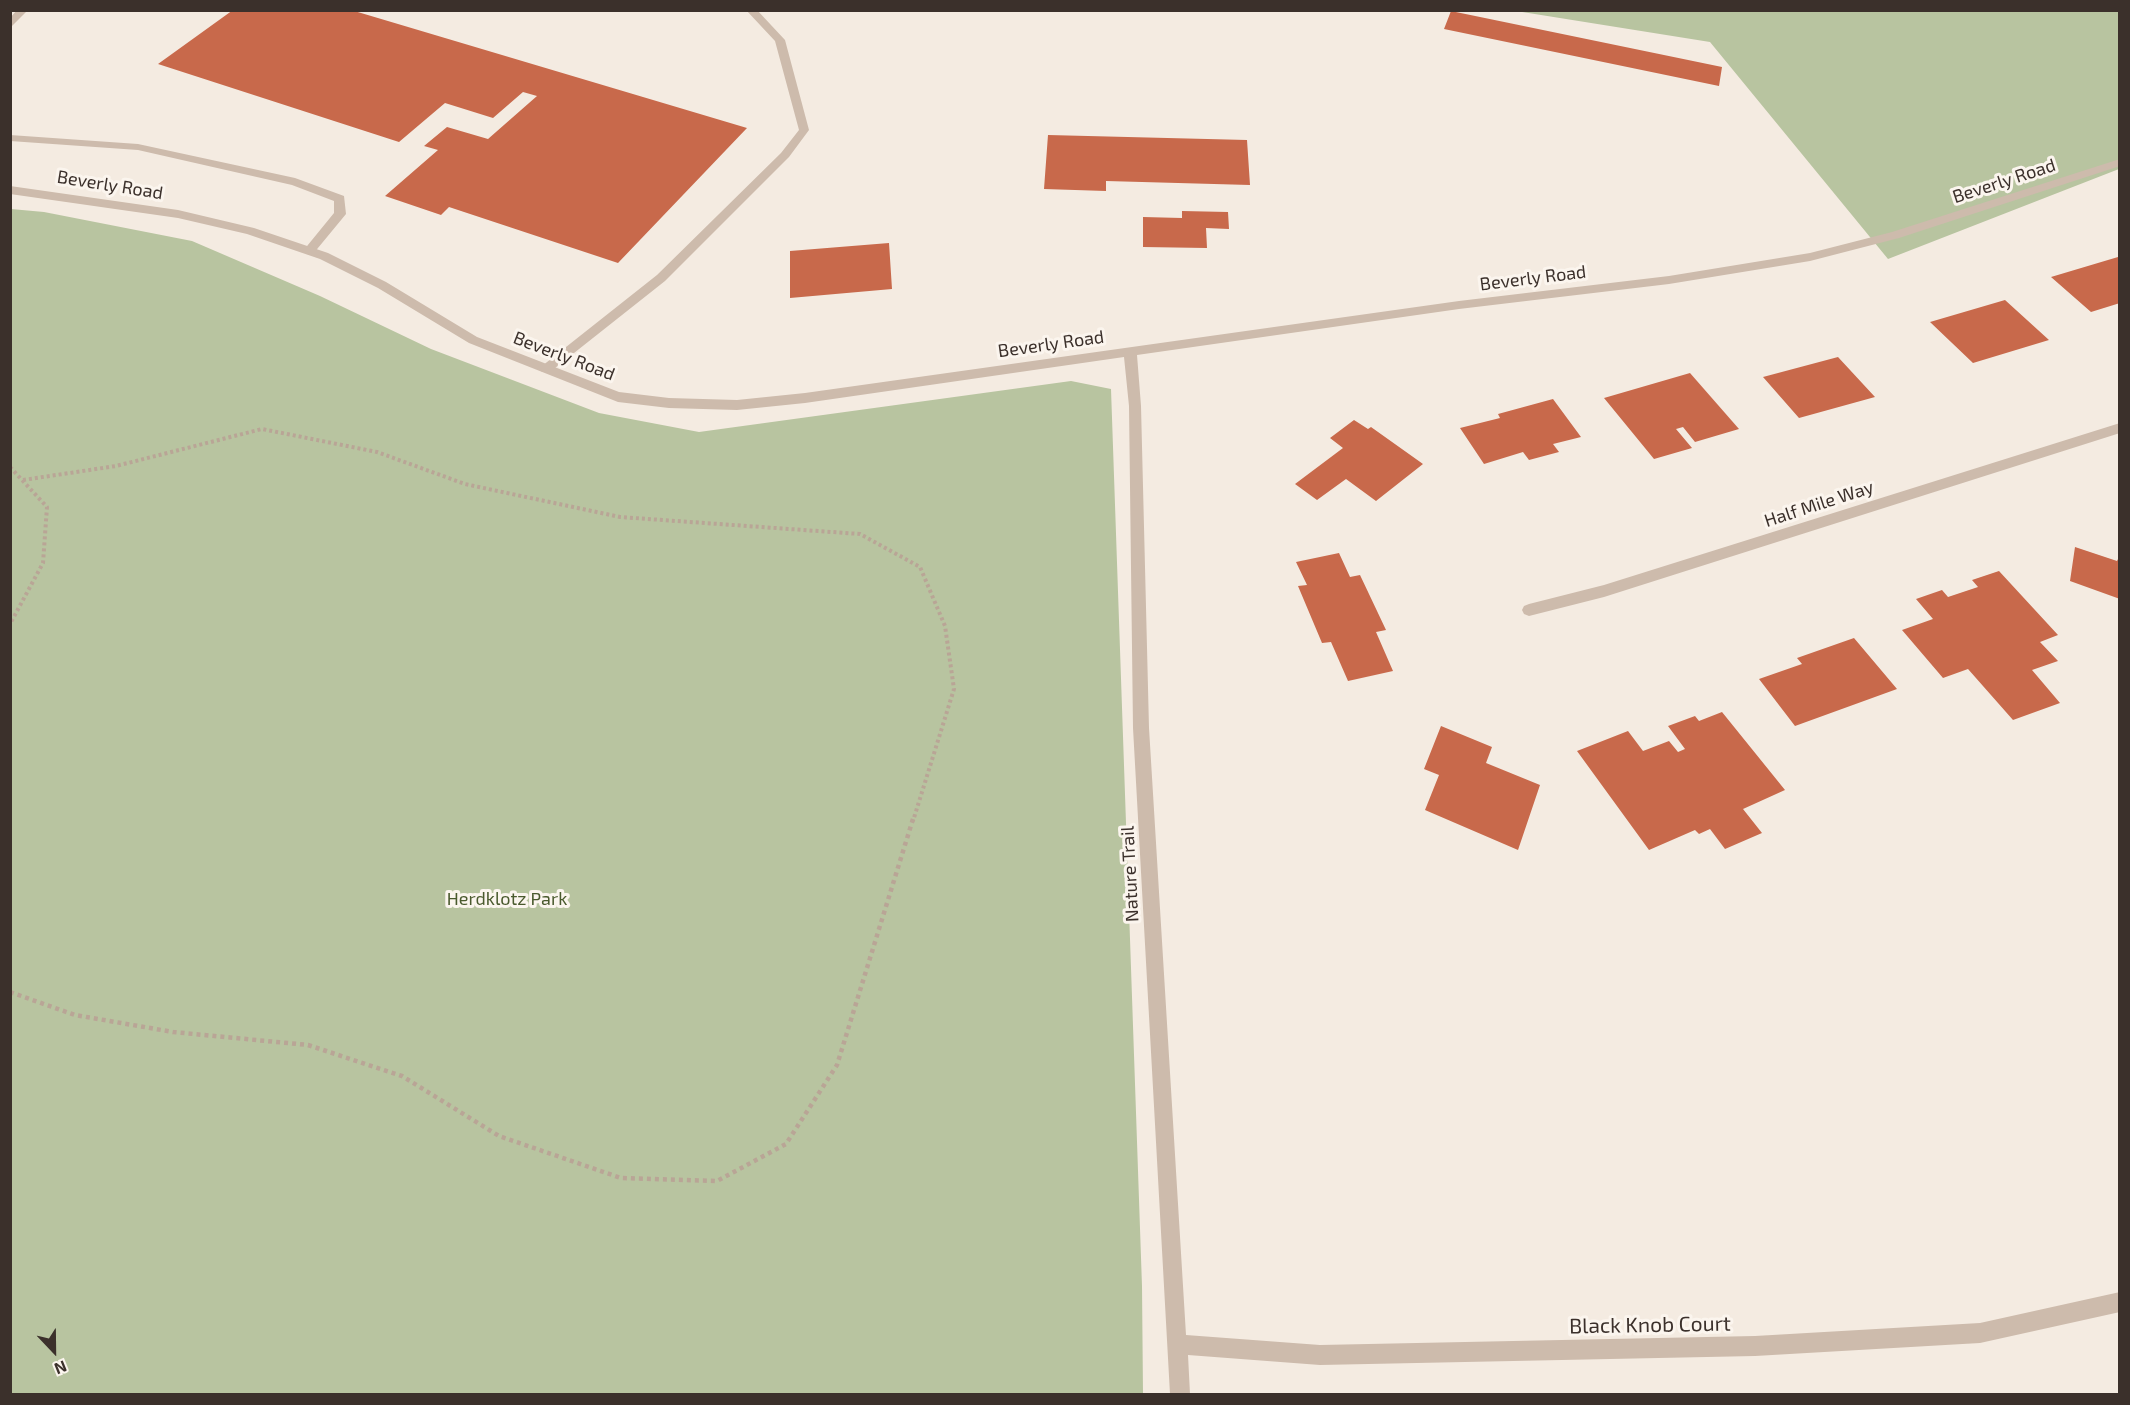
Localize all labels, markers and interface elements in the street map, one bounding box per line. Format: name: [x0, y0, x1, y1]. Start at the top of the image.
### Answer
street label: Beverly Road: [1950, 154, 2058, 208]
street label: Beverly Road: [55, 166, 165, 204]
street label: Beverly Road: [1479, 261, 1587, 295]
street label: Beverly Road: [997, 326, 1105, 362]
street label: Beverly Road: [510, 327, 618, 385]
street label: Half Mile Way: [1762, 476, 1876, 532]
street label: Nature Trail: [1117, 825, 1143, 923]
park label: Herdklotz Park: [447, 888, 567, 910]
street label: Black Knob Court: [1569, 1311, 1731, 1339]
north arrow: [24, 1321, 84, 1381]
text: N: [52, 1357, 70, 1379]

